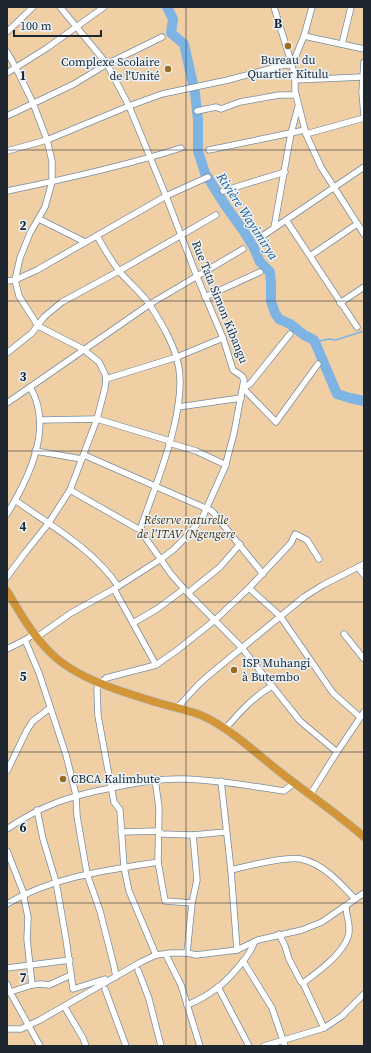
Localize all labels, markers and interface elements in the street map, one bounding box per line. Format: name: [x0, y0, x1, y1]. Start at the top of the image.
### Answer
scale bar: [14, 12, 101, 38]
text: B: [274, 15, 283, 32]
text: 100 m: [20, 18, 52, 34]
marker: Bureau du Quartier Kitulu: [283, 41, 293, 51]
place label: Bureau du Quartier Kitulu: [247, 52, 329, 82]
place label: Complexe Scolaire de l'Unité: [61, 54, 160, 84]
marker: Complexe Scolaire de l'Unité: [163, 64, 173, 74]
text: 1: [19, 67, 27, 84]
water label: Rivière Wayimirya: [212, 168, 282, 263]
text: 2: [19, 217, 27, 234]
street label: Rue Tata Simon Kibangu: [188, 238, 252, 366]
text: 3: [19, 368, 27, 385]
park label: Réserve naturelle de l'ITAV (Ngengere: [137, 512, 235, 542]
text: 4: [19, 518, 27, 535]
place label: ISP Muhangi à Butembo: [242, 655, 311, 685]
marker: ISP Muhangi à Butembo: [229, 665, 239, 675]
text: 5: [19, 668, 27, 685]
place label: CBCA Kalimbute: [71, 771, 160, 787]
marker: CBCA Kalimbute: [58, 774, 68, 784]
text: 6: [19, 819, 27, 836]
text: 7: [19, 969, 27, 986]

